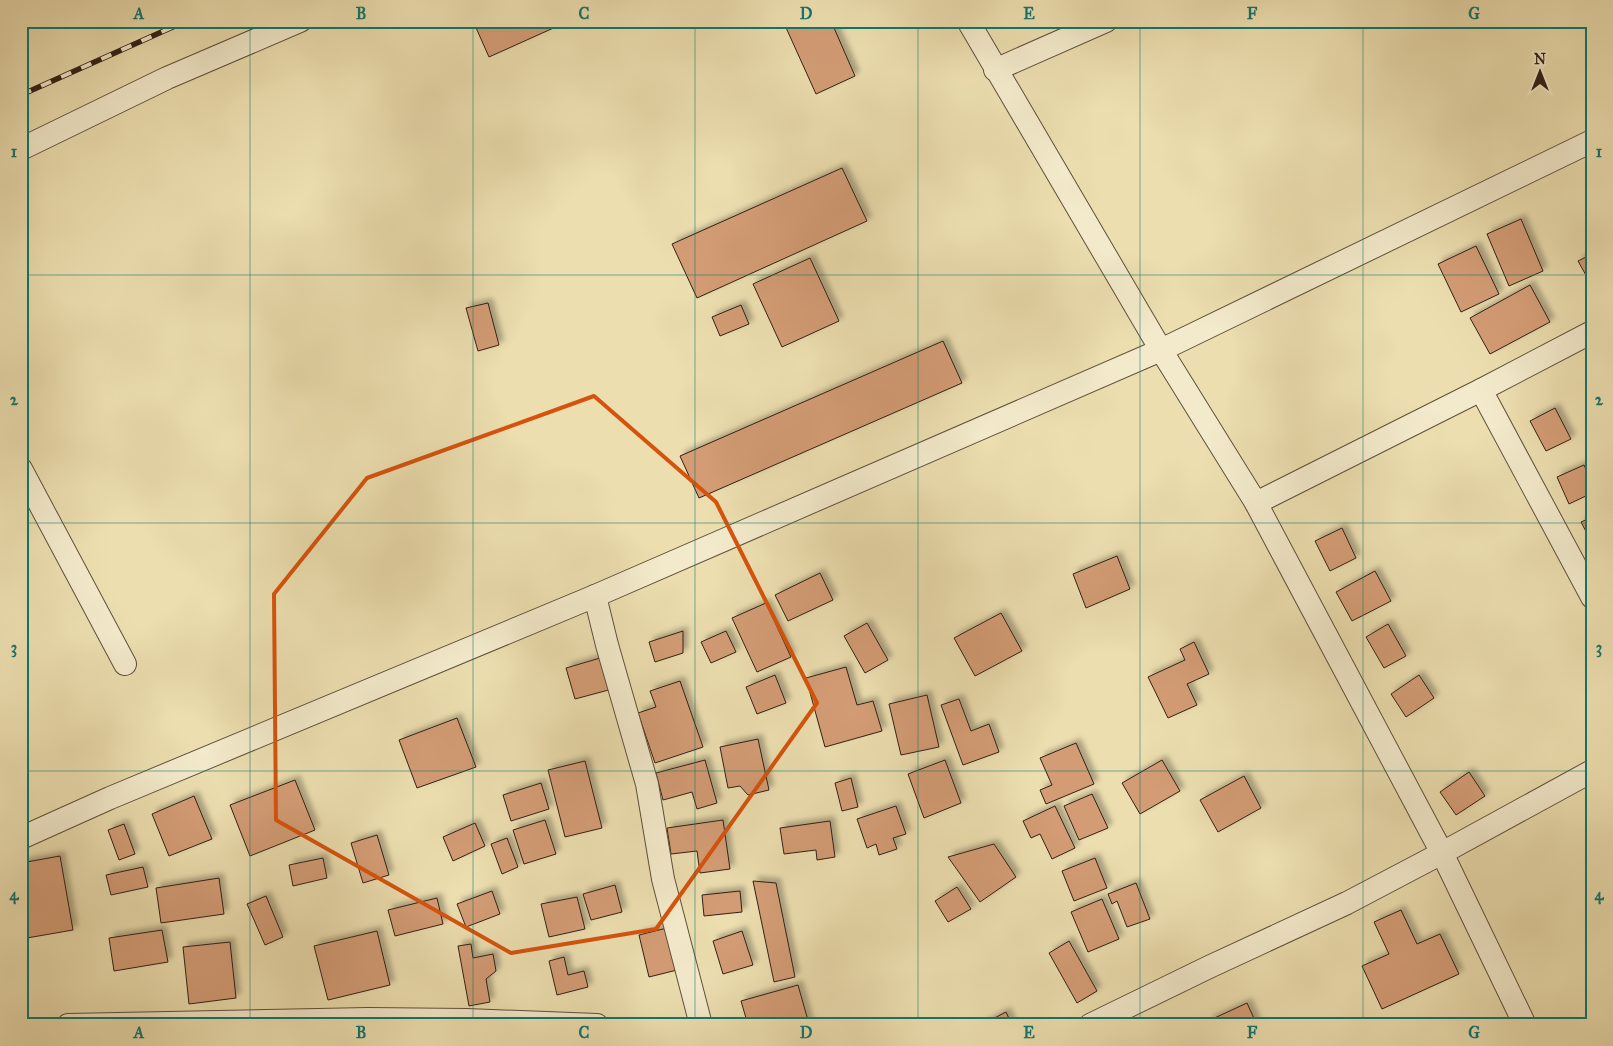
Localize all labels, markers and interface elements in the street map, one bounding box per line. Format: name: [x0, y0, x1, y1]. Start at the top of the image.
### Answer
text: A: [133, 4, 145, 23]
text: B: [356, 4, 366, 23]
text: C: [579, 4, 590, 23]
text: D: [800, 4, 813, 23]
text: E: [1023, 4, 1035, 23]
text: F: [1247, 4, 1258, 23]
text: G: [1468, 4, 1480, 23]
north arrow: [1516, 48, 1566, 98]
text: N: [1534, 51, 1546, 68]
text: 1: [11, 142, 18, 161]
text: 1: [1596, 142, 1603, 161]
text: 2: [10, 390, 19, 409]
text: 2: [1595, 390, 1604, 409]
text: 3: [11, 638, 17, 658]
text: 3: [1596, 638, 1602, 658]
text: 4: [10, 885, 20, 905]
text: 4: [1595, 885, 1605, 905]
text: A: [133, 1023, 145, 1042]
text: B: [356, 1023, 366, 1042]
text: C: [579, 1023, 590, 1042]
text: D: [800, 1023, 813, 1042]
text: E: [1023, 1023, 1035, 1042]
text: F: [1247, 1023, 1258, 1042]
text: G: [1468, 1023, 1480, 1042]

